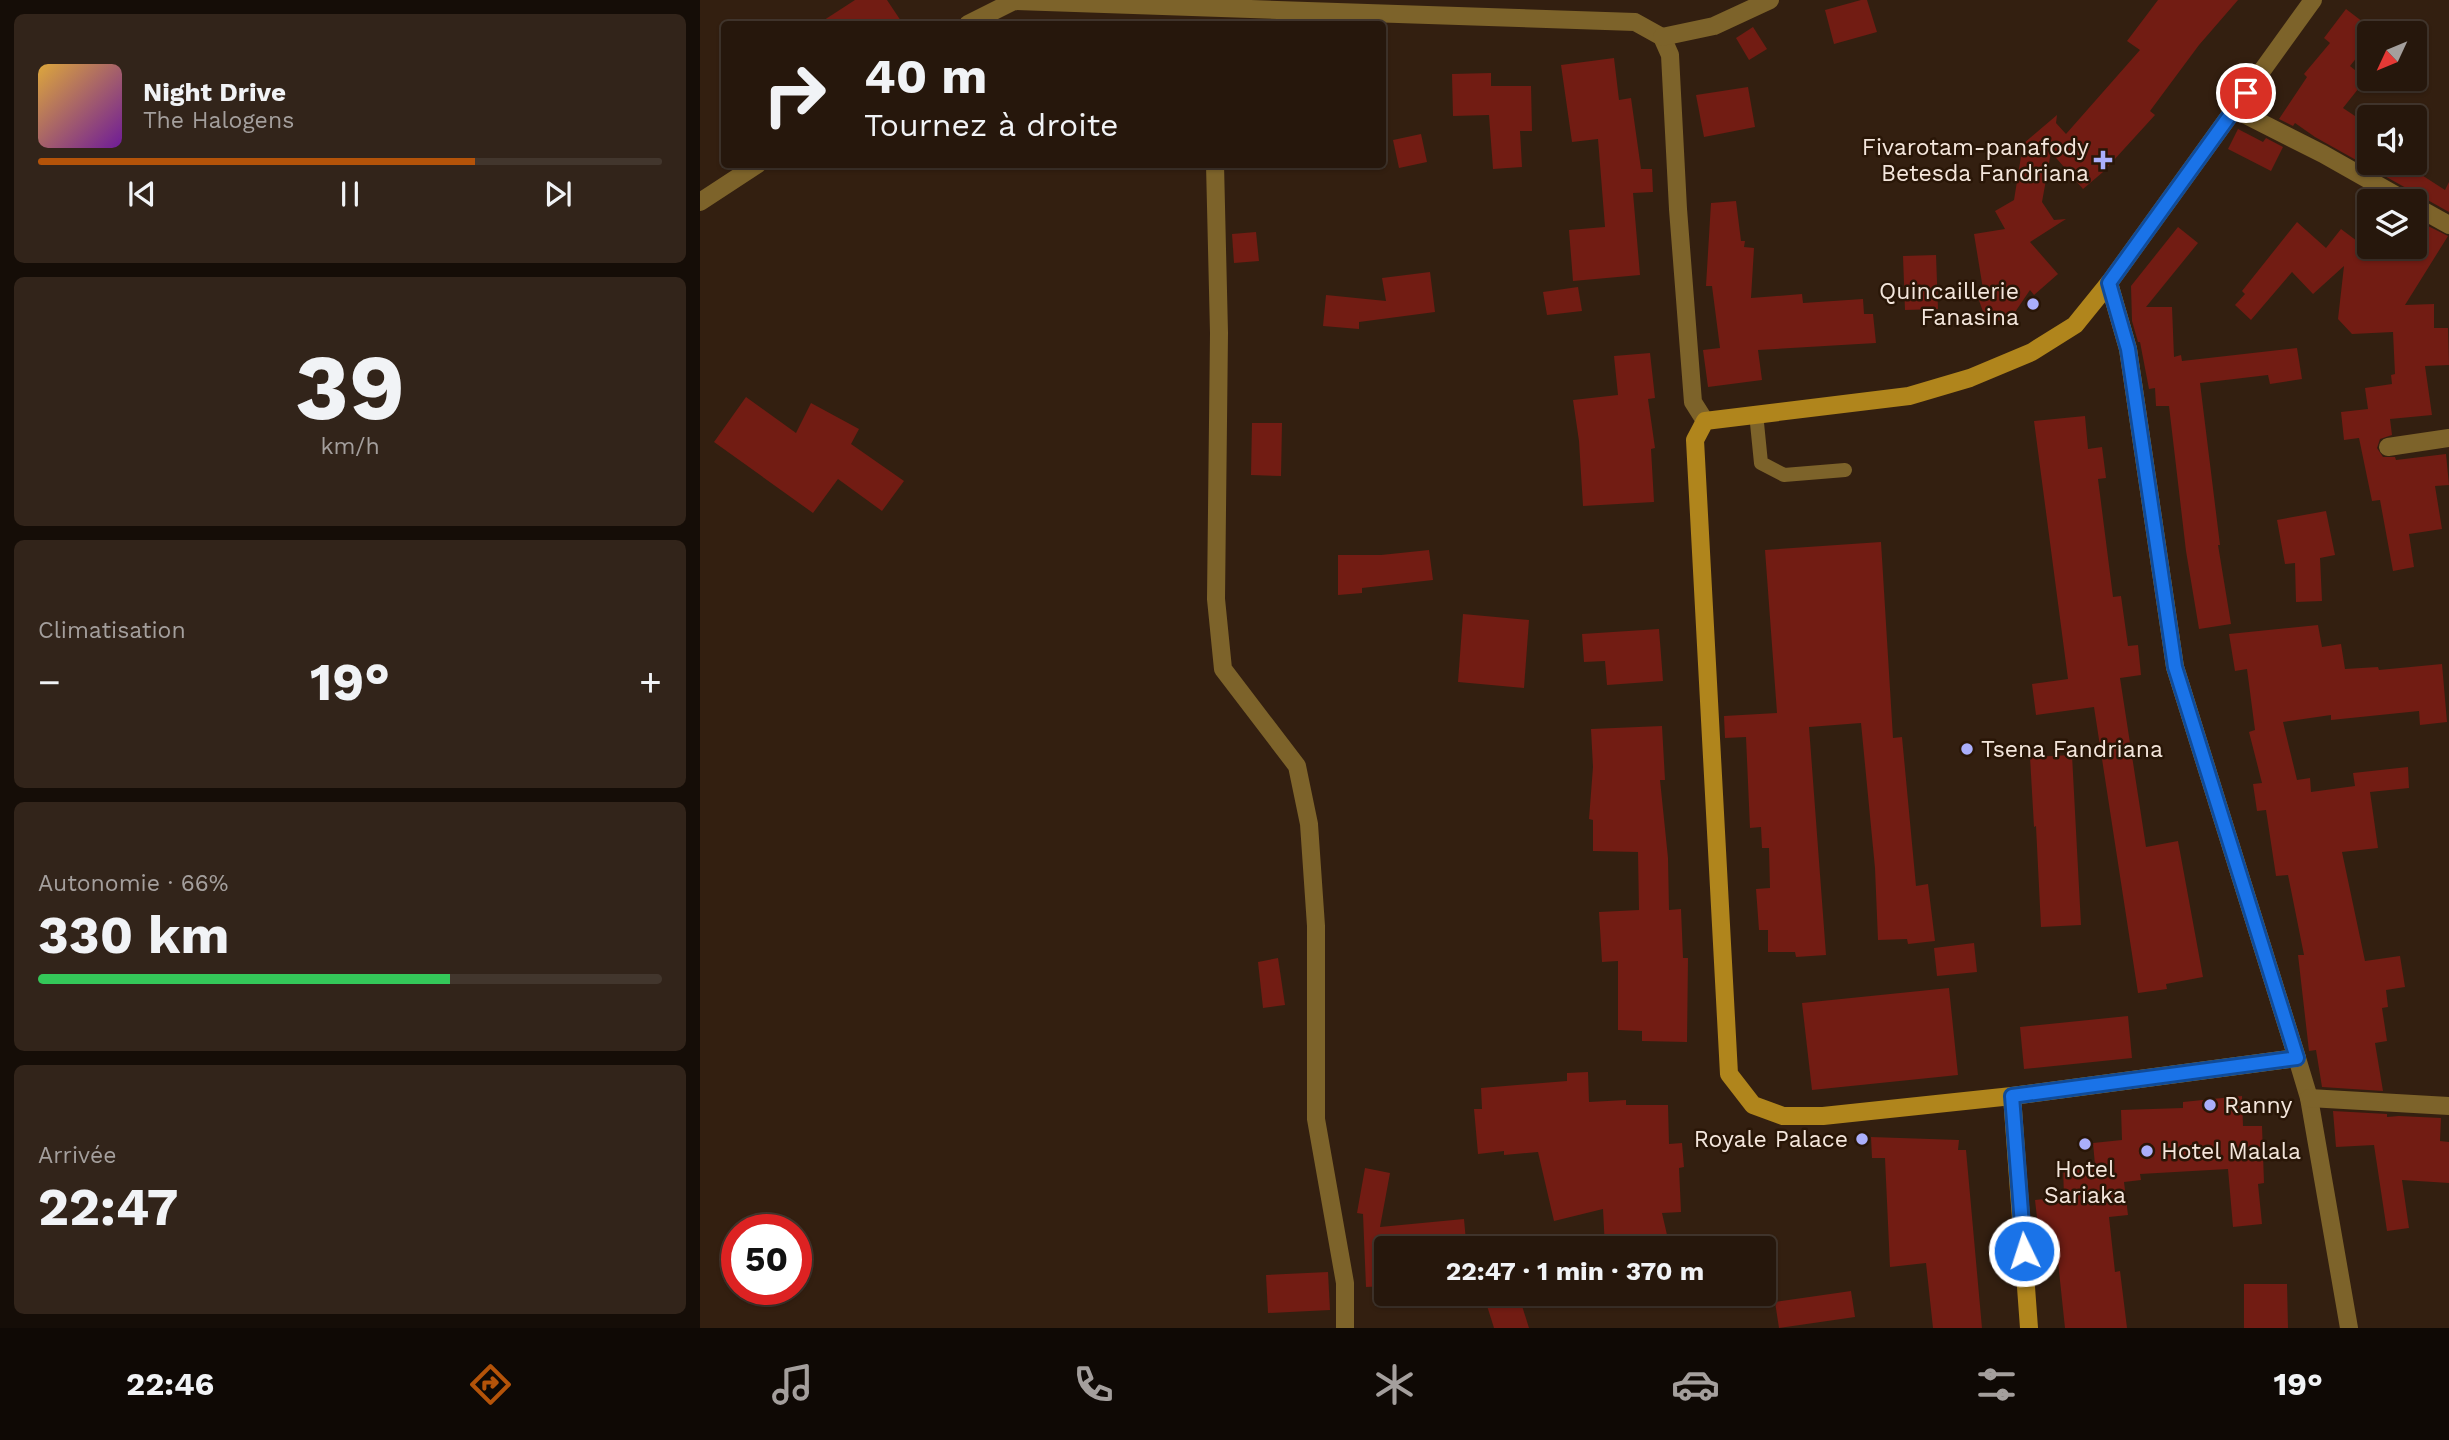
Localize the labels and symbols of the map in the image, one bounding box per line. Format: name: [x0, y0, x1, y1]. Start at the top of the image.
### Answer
north arrow: [2357, 21, 2427, 91]
pin: [2216, 63, 2276, 123]
place label: Fivarotam-panafody Betesda Fandriana: [1862, 134, 2089, 187]
marker: Fivarotam-panafody Betesda Fandriana: [2095, 152, 2111, 168]
place label: Quincaillerie Fanasina: [1879, 278, 2019, 331]
marker: Quincaillerie Fanasina: [2025, 296, 2041, 312]
place label: Tsena Fandriana: [1981, 736, 2163, 763]
marker: Tsena Fandriana: [1959, 741, 1975, 757]
place label: Ranny: [2224, 1092, 2292, 1119]
marker: Ranny: [2202, 1097, 2218, 1113]
place label: Royale Palace: [1694, 1126, 1848, 1153]
marker: Royale Palace: [1854, 1131, 1870, 1147]
marker: Hotel Sariaka: [2077, 1136, 2093, 1152]
place label: Hotel Malala: [2161, 1138, 2301, 1165]
marker: Hotel Malala: [2139, 1143, 2155, 1159]
place label: Hotel Sariaka: [2044, 1156, 2126, 1209]
speed limit sign: 50: [721, 1214, 812, 1305]
position arrow: [1987, 1214, 2061, 1288]

